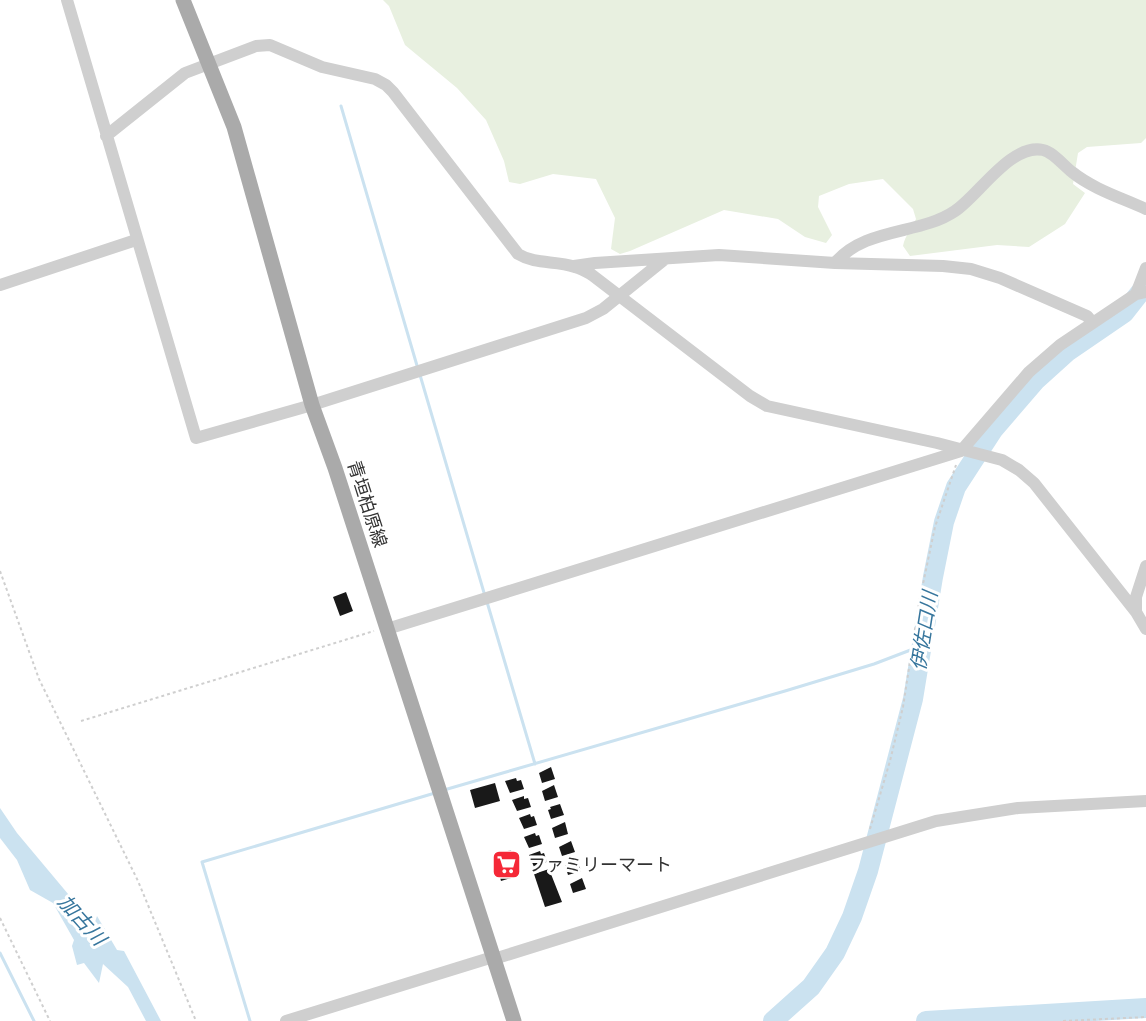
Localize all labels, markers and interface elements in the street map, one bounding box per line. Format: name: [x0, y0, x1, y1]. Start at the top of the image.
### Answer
street label: 青垣柏原線: [344, 457, 392, 550]
water label: 伊佐口川: [905, 587, 941, 672]
supermarket icon: ファミリーマート: [491, 849, 523, 881]
place label: ファミリーマート: [528, 853, 672, 875]
water label: 加古川: [54, 889, 113, 951]

